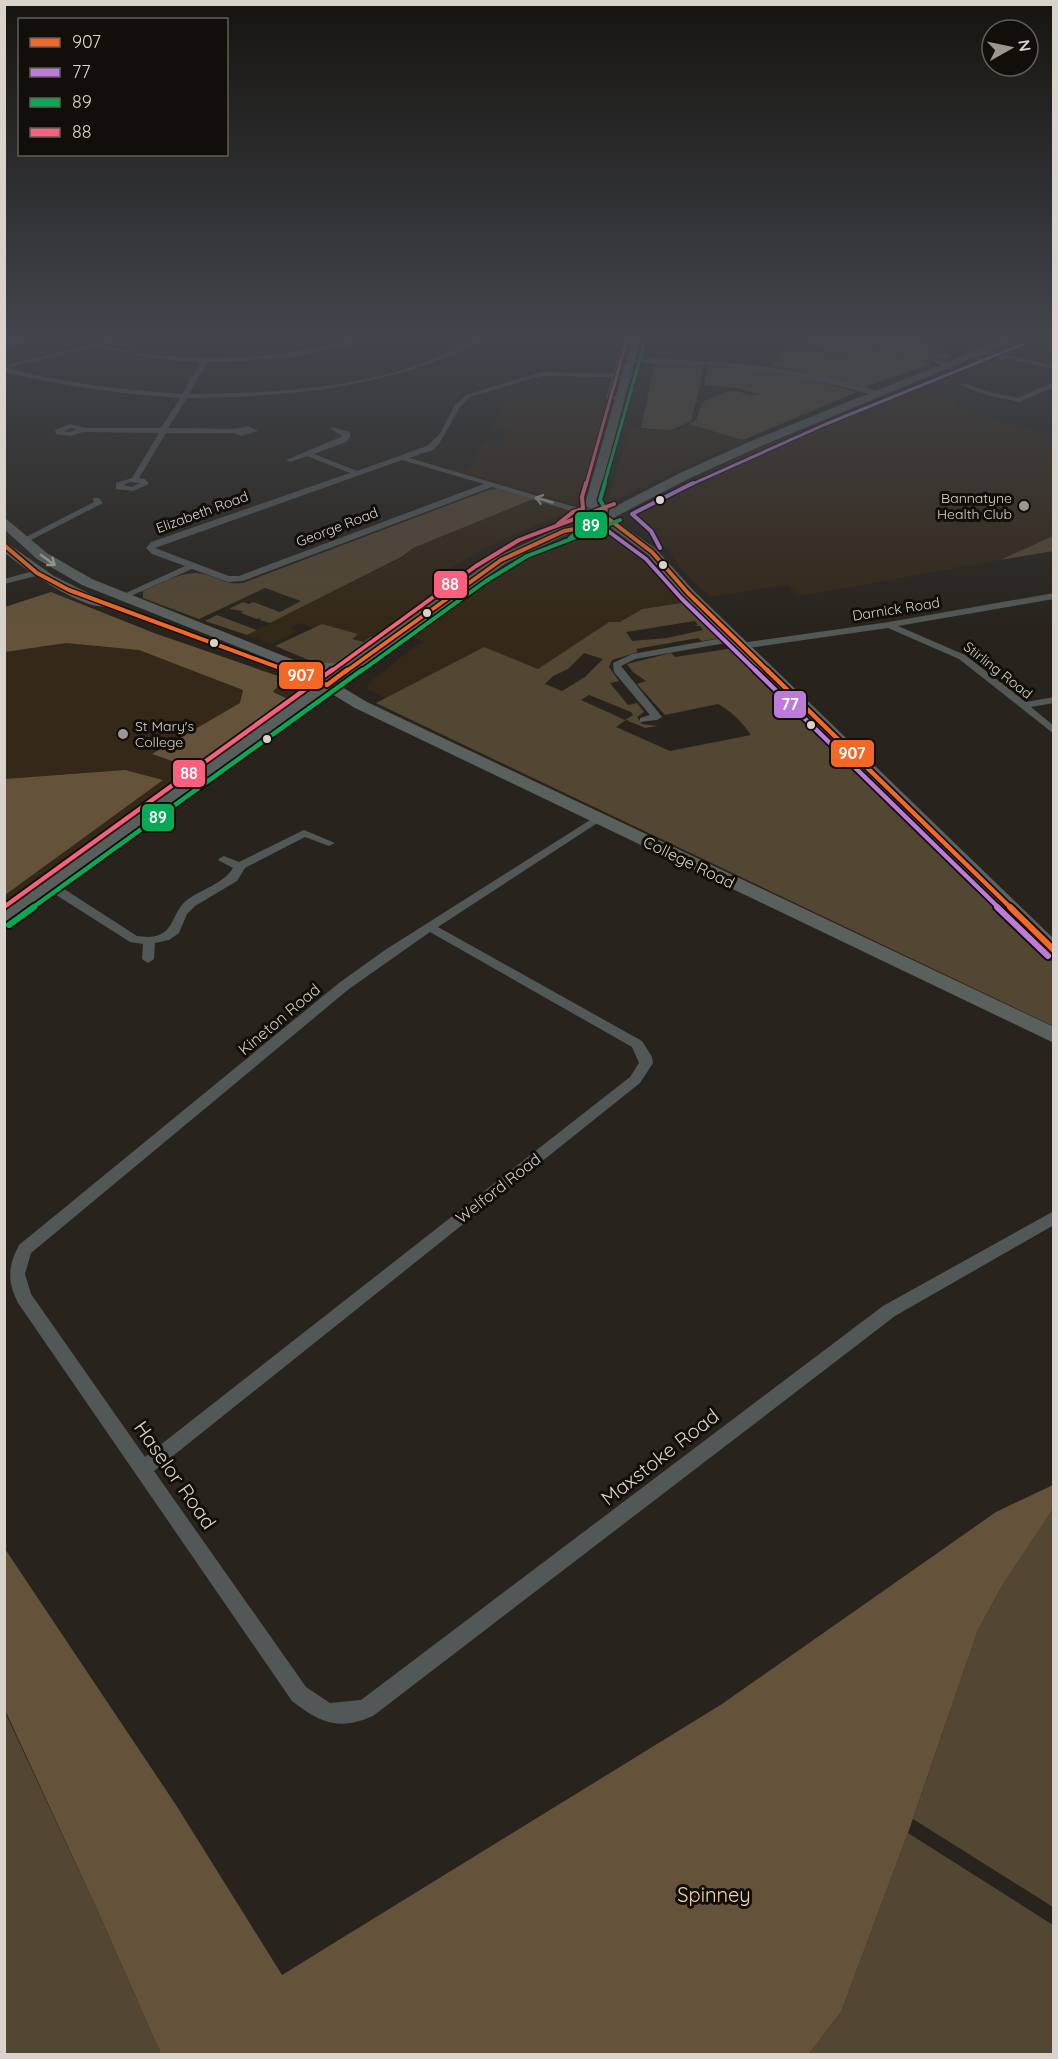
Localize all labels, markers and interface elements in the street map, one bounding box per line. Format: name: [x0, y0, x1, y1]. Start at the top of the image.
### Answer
legend: [18, 18, 228, 156]
north arrow: [980, 18, 1040, 78]
text: 907: [72, 30, 101, 53]
text: N: [1014, 38, 1036, 53]
text: 77: [72, 60, 90, 83]
text: 89: [72, 90, 92, 113]
text: 88: [72, 120, 91, 143]
street label: Elizabeth Road: [153, 487, 251, 537]
place label: Bannatyne Health Club: [937, 489, 1012, 523]
one-way arrow: [535, 494, 554, 505]
unlabelled marker: [654, 494, 666, 506]
marker: Bannatyne Health Club: [1017, 499, 1031, 513]
street label: George Road: [294, 503, 380, 551]
line badge: 89: [574, 511, 608, 539]
text: 89: [582, 515, 600, 535]
one-way arrow: [39, 553, 55, 566]
unlabelled marker: [657, 559, 669, 571]
line badge: 88: [433, 570, 468, 599]
text: 88: [441, 574, 459, 594]
street label: Darnick Road: [851, 593, 941, 625]
unlabelled marker: [421, 607, 433, 619]
unlabelled marker: [208, 637, 220, 649]
street label: Stirling Road: [960, 637, 1036, 703]
line badge: 907: [278, 661, 324, 690]
text: 907: [287, 665, 315, 685]
line badge: 77: [773, 690, 807, 719]
text: 77: [781, 694, 799, 714]
place label: St Mary's College: [135, 717, 194, 751]
unlabelled marker: [805, 719, 817, 731]
marker: St Mary's College: [116, 727, 130, 741]
unlabelled marker: [261, 733, 273, 745]
line badge: 907: [830, 739, 875, 768]
text: 907: [838, 743, 866, 763]
line badge: 88: [172, 759, 206, 788]
text: 88: [180, 763, 198, 783]
line badge: 89: [141, 803, 175, 832]
text: 89: [149, 807, 167, 827]
street label: College Road: [640, 831, 738, 893]
street label: Kineton Road: [234, 979, 324, 1059]
street label: Welford Road: [452, 1149, 544, 1227]
street label: Maxstoke Road: [596, 1403, 724, 1510]
street label: Haselor Road: [129, 1416, 222, 1534]
park label: Spinney: [677, 1882, 751, 1907]

